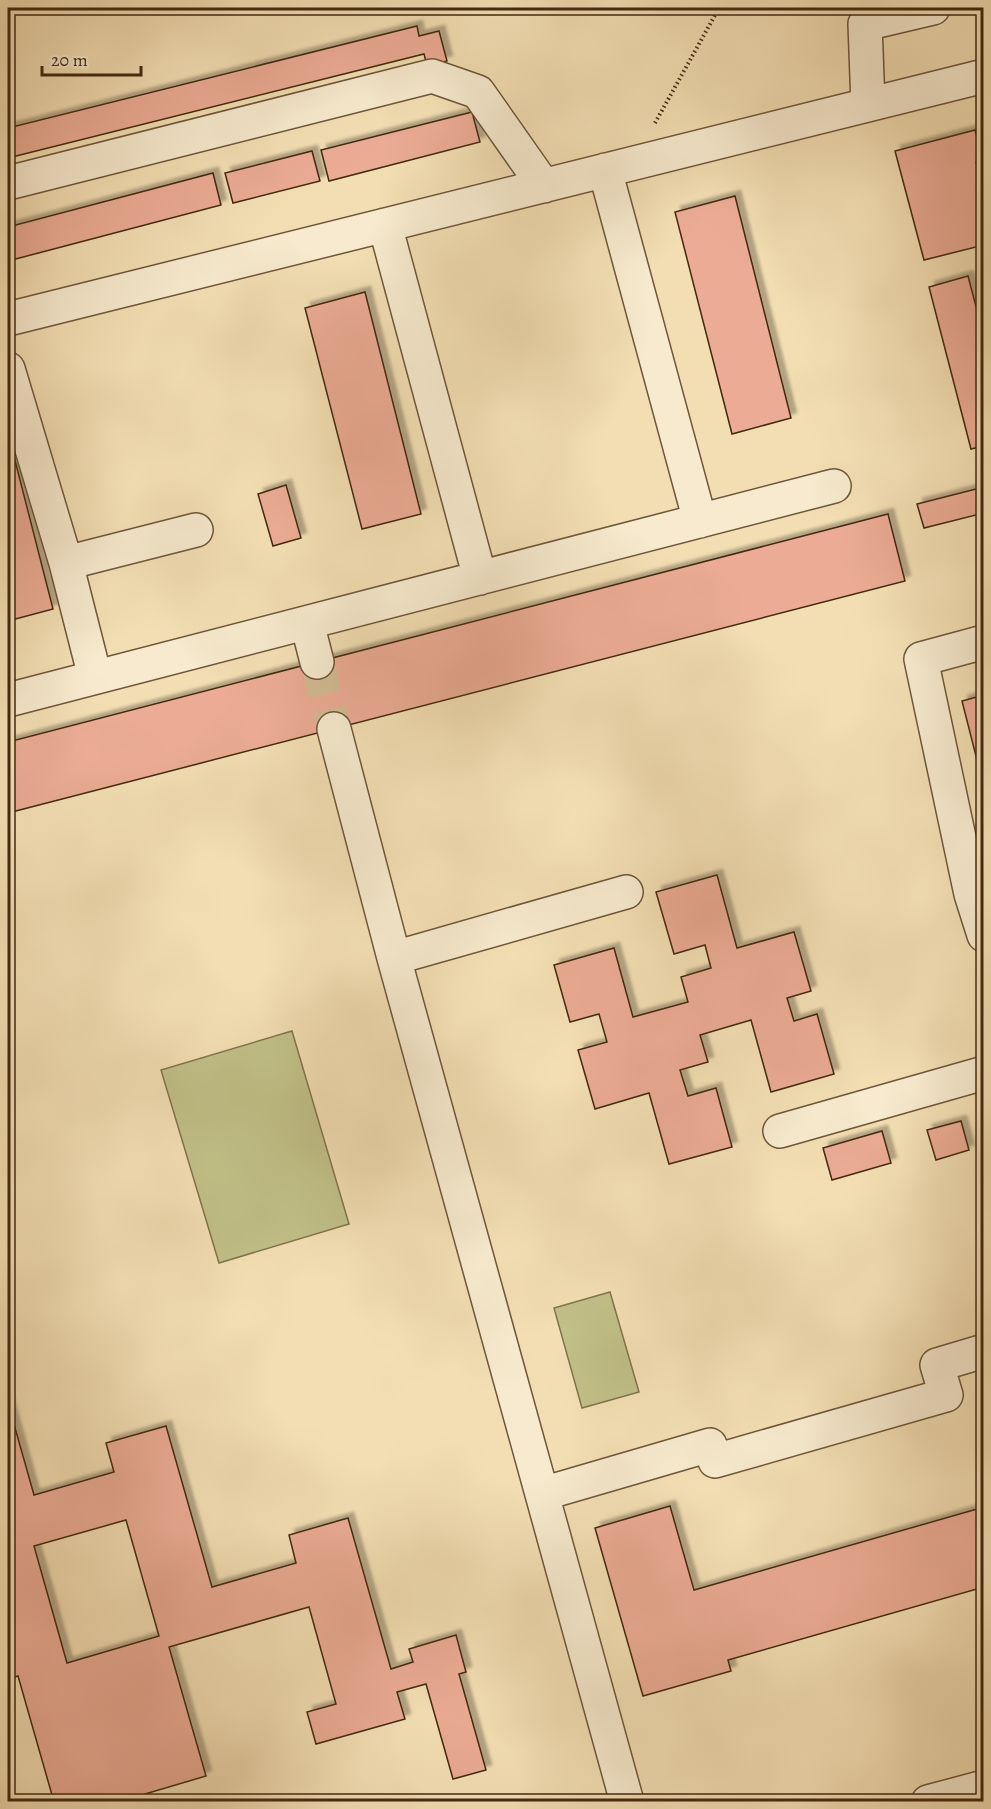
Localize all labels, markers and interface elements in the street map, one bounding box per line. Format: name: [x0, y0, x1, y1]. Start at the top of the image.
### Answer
scale bar: [42, 39, 141, 77]
text: 20 m: [51, 48, 88, 72]

